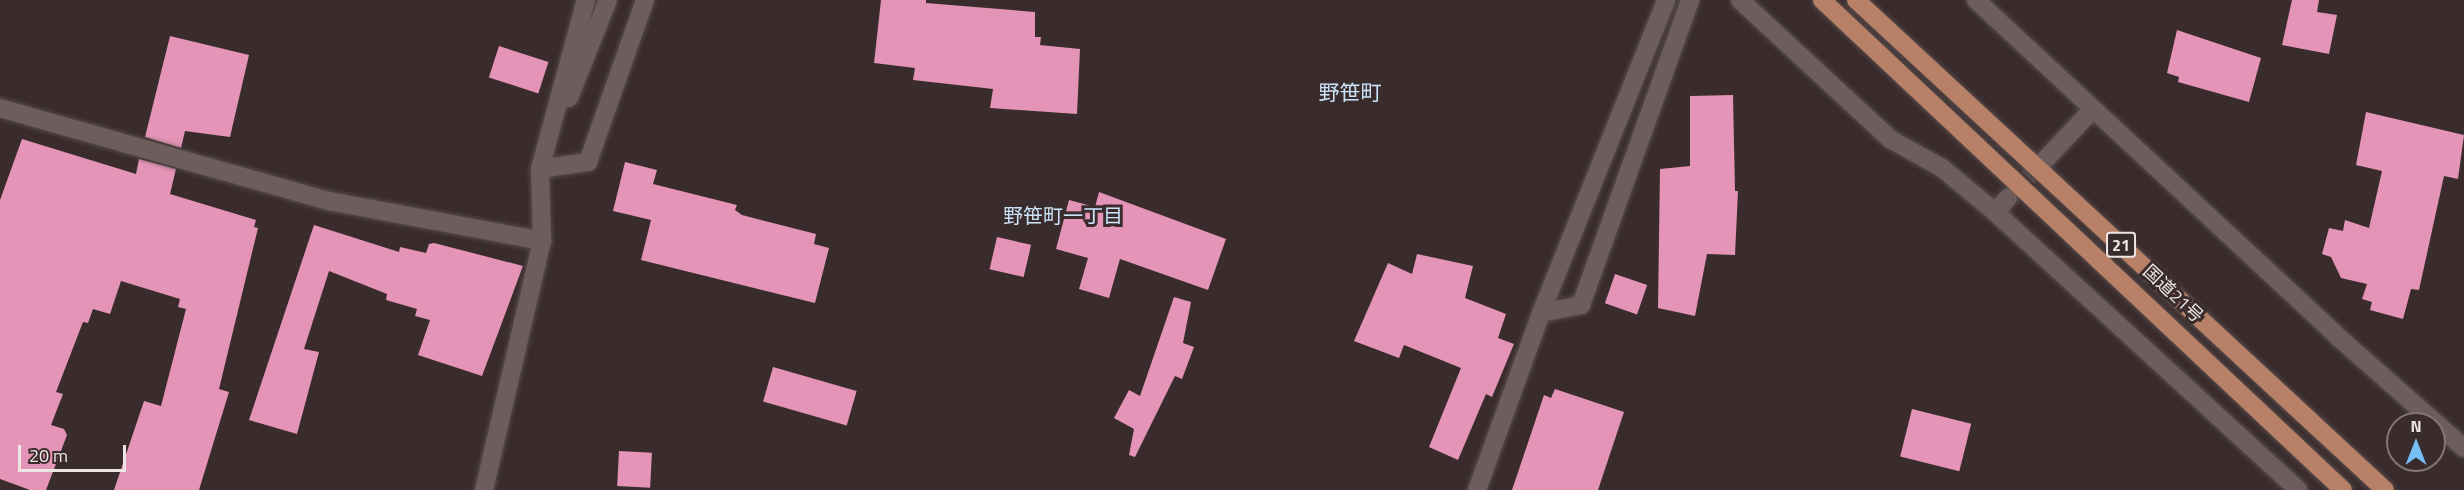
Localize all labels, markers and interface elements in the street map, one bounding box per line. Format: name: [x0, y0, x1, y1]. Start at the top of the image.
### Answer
district label: 野笹町: [1319, 79, 1381, 105]
district label: 野笹町一丁目: [1003, 203, 1123, 227]
road number: 21: [2106, 232, 2136, 258]
street label: 国道21号: [2139, 261, 2207, 327]
north arrow: [2386, 412, 2446, 472]
text: N: [2410, 414, 2422, 438]
scale bar: [21, 433, 129, 471]
text: 20 m: [29, 442, 68, 469]

